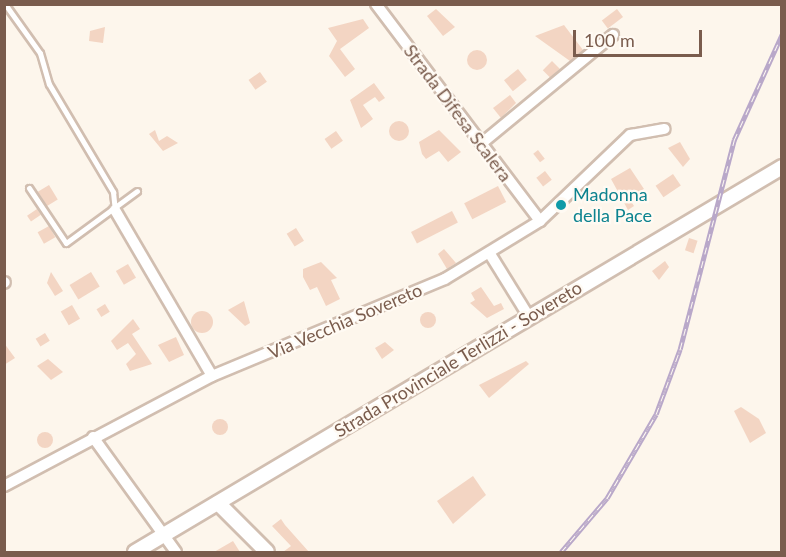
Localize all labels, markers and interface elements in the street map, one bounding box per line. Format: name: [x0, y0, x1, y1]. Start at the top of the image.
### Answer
scale bar: [576, 18, 705, 56]
text: 100 m: [584, 29, 635, 51]
street label: Strada Difesa Scalera: [399, 40, 517, 186]
place label: Madonna della Pace: [573, 184, 652, 226]
marker: Madonna della Pace: [554, 198, 568, 212]
street label: Strada Provinciale Terlizzi - Sovereto: [330, 276, 586, 442]
street label: Via Vecchia Sovereto: [264, 279, 426, 363]

